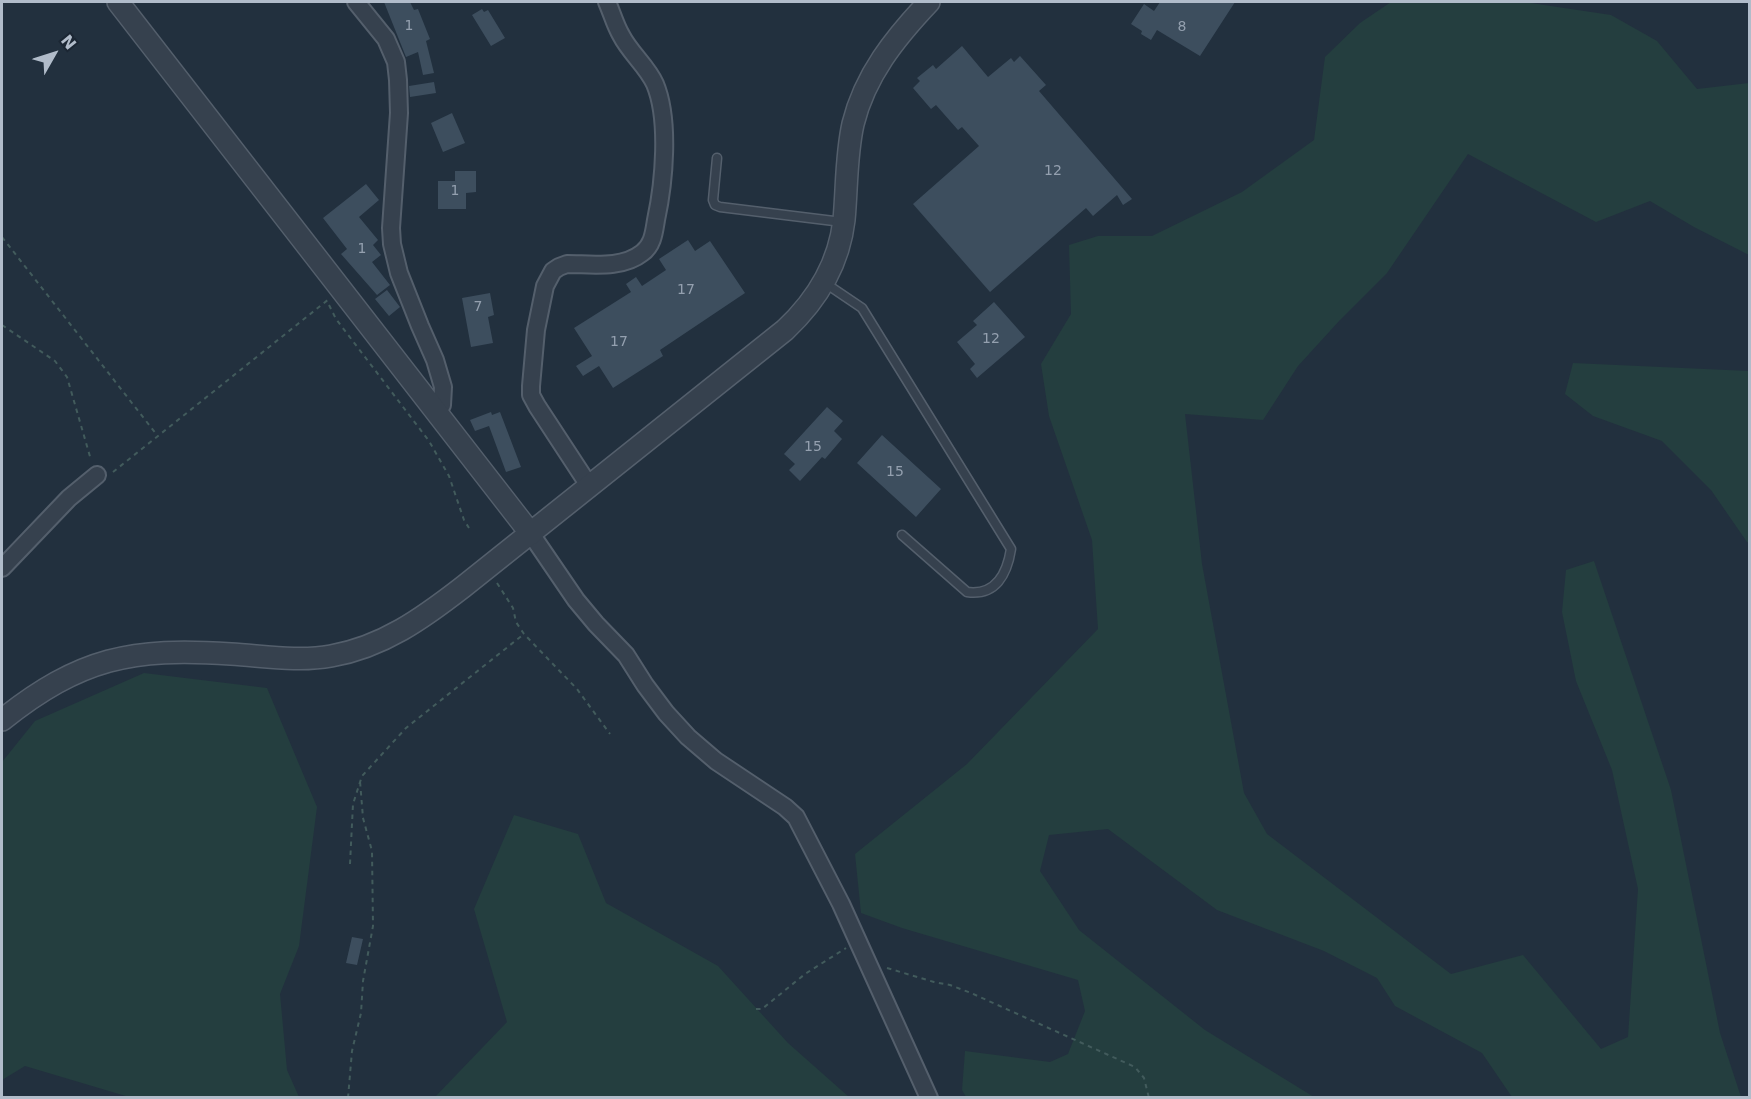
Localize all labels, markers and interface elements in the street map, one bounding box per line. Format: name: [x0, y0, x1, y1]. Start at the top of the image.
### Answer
house number: 1: [405, 18, 413, 34]
house number: 8: [1178, 19, 1186, 35]
north arrow: [24, 24, 84, 84]
text: N: [57, 31, 80, 54]
house number: 12: [1044, 163, 1062, 179]
house number: 1: [451, 183, 459, 199]
house number: 1: [358, 241, 366, 257]
house number: 17: [677, 282, 695, 298]
house number: 7: [474, 299, 482, 315]
house number: 12: [982, 331, 1000, 347]
house number: 17: [610, 334, 628, 350]
house number: 15: [804, 439, 822, 455]
house number: 15: [886, 464, 904, 480]

